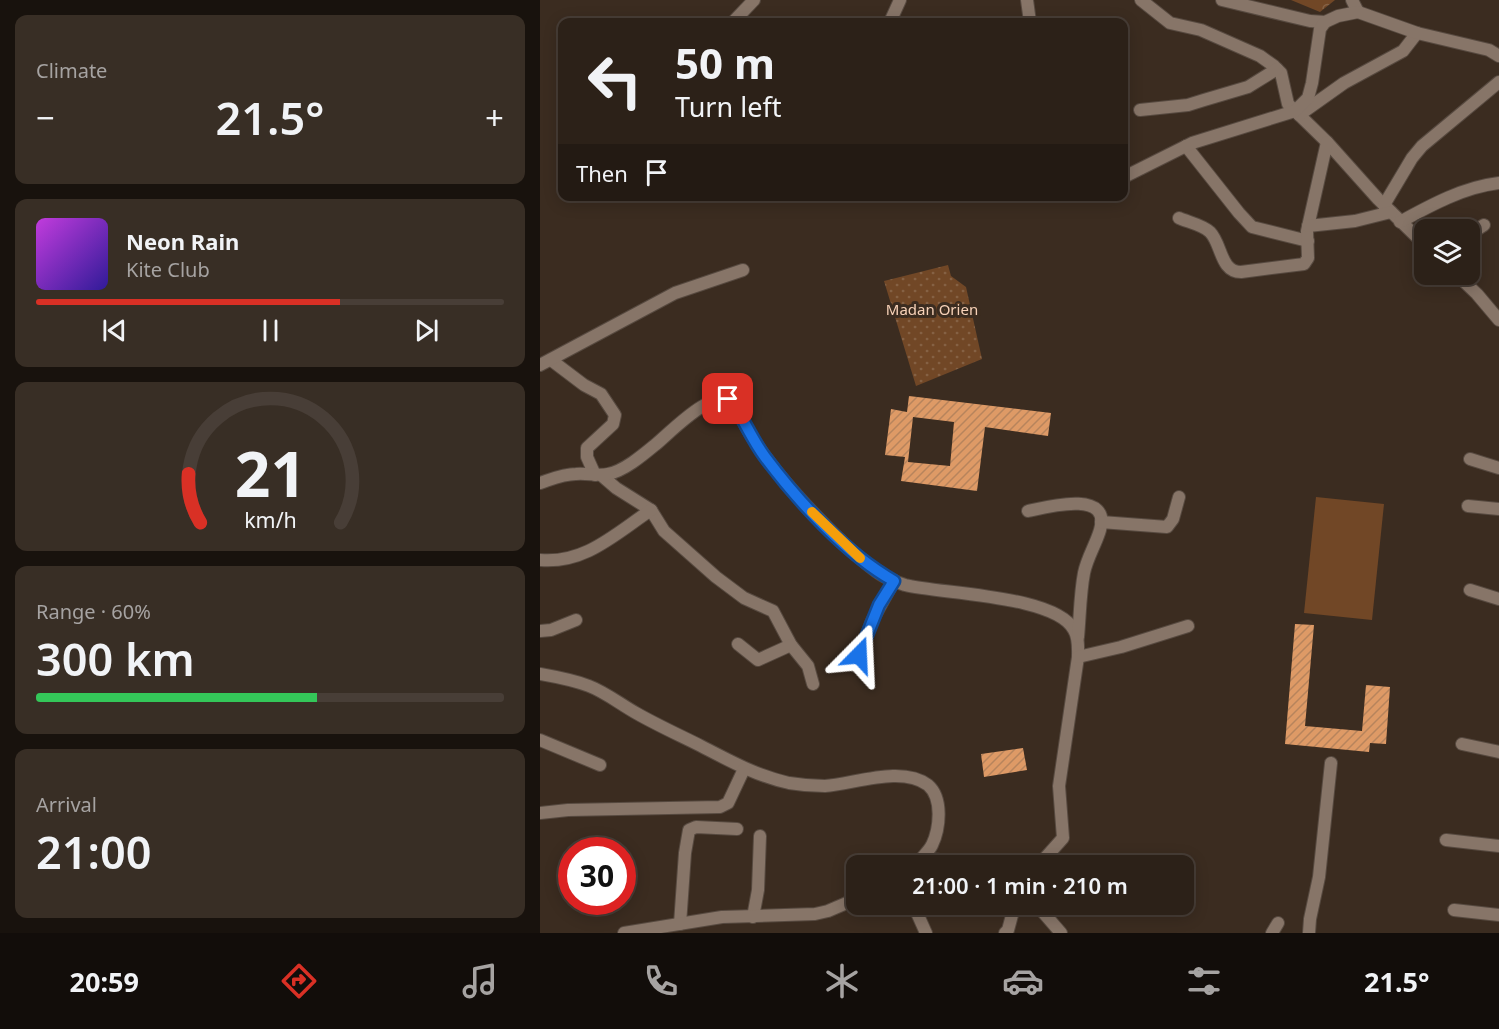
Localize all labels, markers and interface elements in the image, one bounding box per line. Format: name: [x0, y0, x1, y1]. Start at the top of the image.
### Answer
text: 50 m: [675, 34, 775, 91]
icon: left: [576, 42, 654, 120]
text: Climate: [36, 57, 107, 84]
text: 21.5°: [216, 87, 324, 148]
text: Turn left: [675, 88, 781, 125]
text: −: [36, 95, 55, 140]
text: +: [485, 95, 504, 140]
icon: arrive: [640, 156, 673, 189]
text: Then: [576, 158, 628, 188]
map controls: [1414, 219, 1480, 285]
button: layers: [1414, 219, 1480, 285]
text: Neon Rain: [126, 226, 239, 256]
text: Kite Club: [126, 256, 210, 283]
park label: Madan Orien: [886, 299, 978, 319]
icon: previous: [98, 314, 131, 347]
icon: pause: [254, 314, 287, 347]
icon: next: [410, 314, 443, 347]
pin: [702, 373, 753, 424]
icon: arrive: [711, 382, 744, 415]
text: 21: [234, 431, 306, 516]
text: km/h: [244, 506, 296, 535]
text: Range · 60%: [36, 598, 151, 625]
position arrow: [827, 623, 891, 687]
text: 300 km: [36, 628, 195, 689]
text: Arrival: [36, 791, 97, 818]
text: 21:00: [36, 821, 151, 882]
speed limit sign: 30: [558, 837, 636, 915]
text: 21:00 · 1 min · 210 m: [912, 870, 1128, 900]
icon: directions: [278, 960, 320, 1002]
icon: music: [459, 960, 501, 1002]
icon: phone: [640, 960, 682, 1002]
icon: climate: [821, 960, 863, 1002]
icon: car: [1002, 960, 1044, 1002]
icon: filters: [1183, 960, 1225, 1002]
text: 20:59: [70, 963, 139, 1000]
text: 21.5°: [1364, 963, 1429, 1000]

